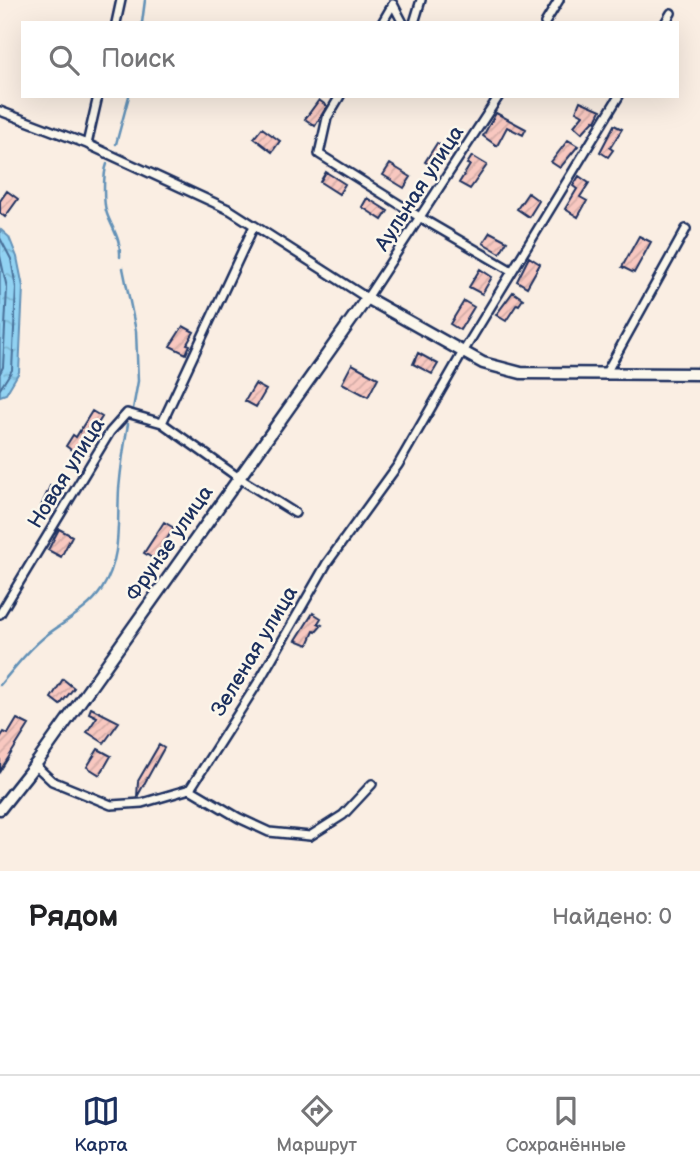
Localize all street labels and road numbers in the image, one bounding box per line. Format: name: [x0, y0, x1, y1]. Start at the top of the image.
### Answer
street label: Аульная улица: [369, 120, 470, 256]
street label: Новая улица: [23, 413, 111, 533]
street label: Фрунзе улица: [120, 480, 219, 606]
street label: Зеленая улица: [206, 581, 303, 721]

